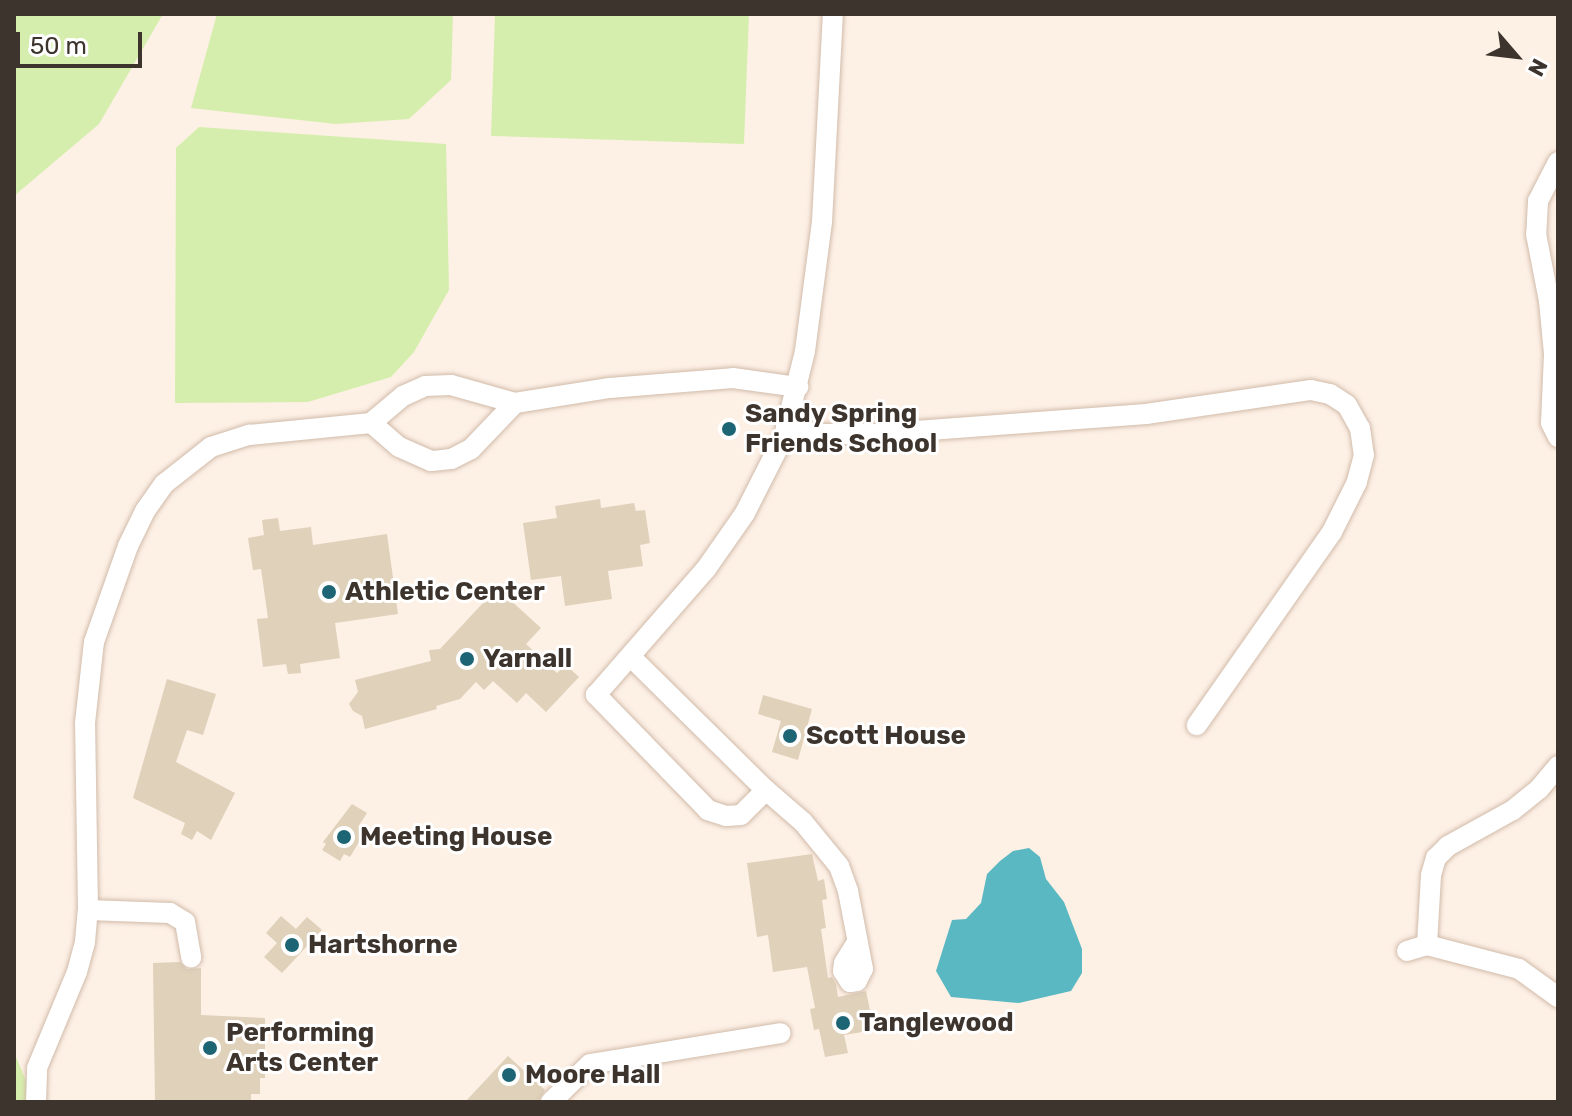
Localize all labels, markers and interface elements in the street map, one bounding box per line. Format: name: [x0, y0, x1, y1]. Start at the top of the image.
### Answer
scale bar: [20, 16, 146, 66]
north arrow: [1476, 16, 1556, 96]
text: 50 m: [30, 32, 87, 60]
text: N: [1522, 54, 1553, 81]
place label: Sandy Spring Friends School: [745, 398, 937, 460]
marker: Sandy Spring Friends School: [720, 420, 738, 438]
place label: Athletic Center: [345, 576, 545, 608]
marker: Athletic Center: [320, 583, 338, 601]
place label: Yarnall: [483, 643, 572, 675]
marker: Yarnall: [458, 650, 476, 668]
place label: Scott House: [806, 720, 966, 752]
marker: Scott House: [781, 727, 799, 745]
place label: Meeting House: [360, 821, 552, 853]
marker: Meeting House: [335, 828, 353, 846]
place label: Hartshorne: [308, 929, 458, 961]
marker: Hartshorne: [283, 936, 301, 954]
place label: Tanglewood: [859, 1007, 1014, 1039]
marker: Tanglewood: [834, 1014, 852, 1032]
place label: Performing Arts Center: [226, 1017, 378, 1078]
marker: Performing Arts Center: [201, 1039, 219, 1057]
place label: Moore Hall: [525, 1059, 661, 1091]
marker: Moore Hall: [500, 1066, 518, 1084]

